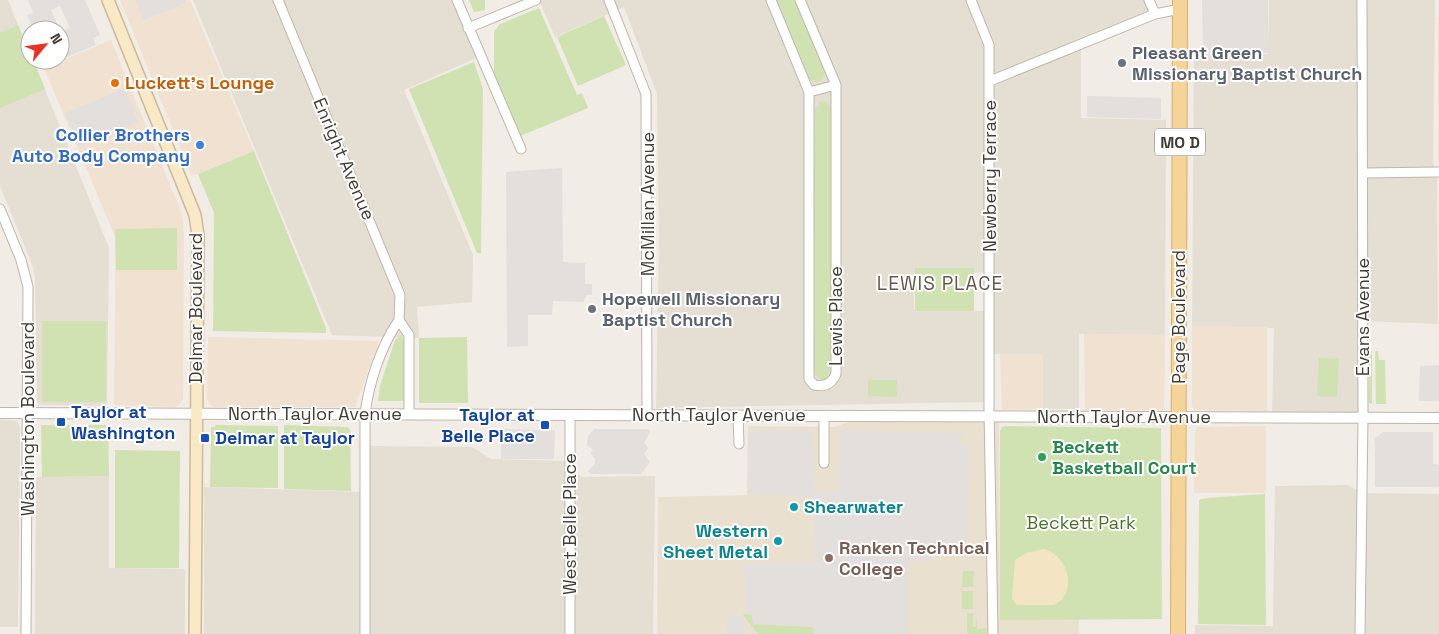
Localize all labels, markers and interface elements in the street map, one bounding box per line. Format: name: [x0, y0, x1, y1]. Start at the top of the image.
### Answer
north arrow: [20, 20, 70, 70]
text: N: [46, 30, 67, 47]
place label: Pleasant Green Missionary Baptist Church: [1132, 41, 1362, 85]
marker: Pleasant Green Missionary Baptist Church: [1116, 57, 1128, 69]
place label: Luckett's Lounge: [125, 71, 274, 94]
marker: Luckett's Lounge: [109, 77, 121, 89]
street label: Enright Avenue: [308, 94, 381, 224]
street label: Newberry Terrace: [978, 100, 1001, 252]
place label: Collier Brothers Auto Body Company: [12, 123, 190, 167]
road number: MO D: [1155, 128, 1205, 156]
street label: McMillan Avenue: [636, 132, 659, 276]
marker: Collier Brothers Auto Body Company: [194, 139, 206, 151]
street label: Delmar Boulevard: [184, 233, 207, 383]
street label: Page Boulevard: [1167, 250, 1190, 384]
street label: Evans Avenue: [1351, 258, 1374, 376]
street label: Lewis Place: [824, 266, 847, 366]
district label: LEWIS PLACE: [877, 271, 1003, 296]
place label: Hopewell Missionary Baptist Church: [602, 287, 780, 331]
marker: Hopewell Missionary Baptist Church: [586, 303, 598, 315]
street label: Washington Boulevard: [16, 322, 39, 516]
place label: Taylor at Washington: [71, 400, 175, 444]
street label: North Taylor Avenue: [228, 402, 402, 425]
place label: Taylor at Belle Place: [441, 403, 535, 447]
street label: North Taylor Avenue: [632, 403, 806, 426]
street label: North Taylor Avenue: [1037, 405, 1211, 428]
marker: Taylor at Washington: [55, 416, 67, 428]
marker: Taylor at Belle Place: [539, 419, 551, 431]
place label: Delmar at Taylor: [215, 426, 355, 449]
marker: Delmar at Taylor: [199, 432, 211, 444]
place label: Beckett Basketball Court: [1052, 435, 1197, 479]
marker: Beckett Basketball Court: [1036, 451, 1048, 463]
street label: West Belle Place: [558, 453, 581, 595]
place label: Shearwater: [804, 495, 903, 518]
marker: Shearwater: [788, 501, 800, 513]
park label: Beckett Park: [1026, 511, 1136, 534]
place label: Western Sheet Metal: [663, 519, 768, 563]
marker: Western Sheet Metal: [772, 535, 784, 547]
place label: Ranken Technical College: [839, 536, 990, 580]
marker: Ranken Technical College: [823, 552, 835, 564]

